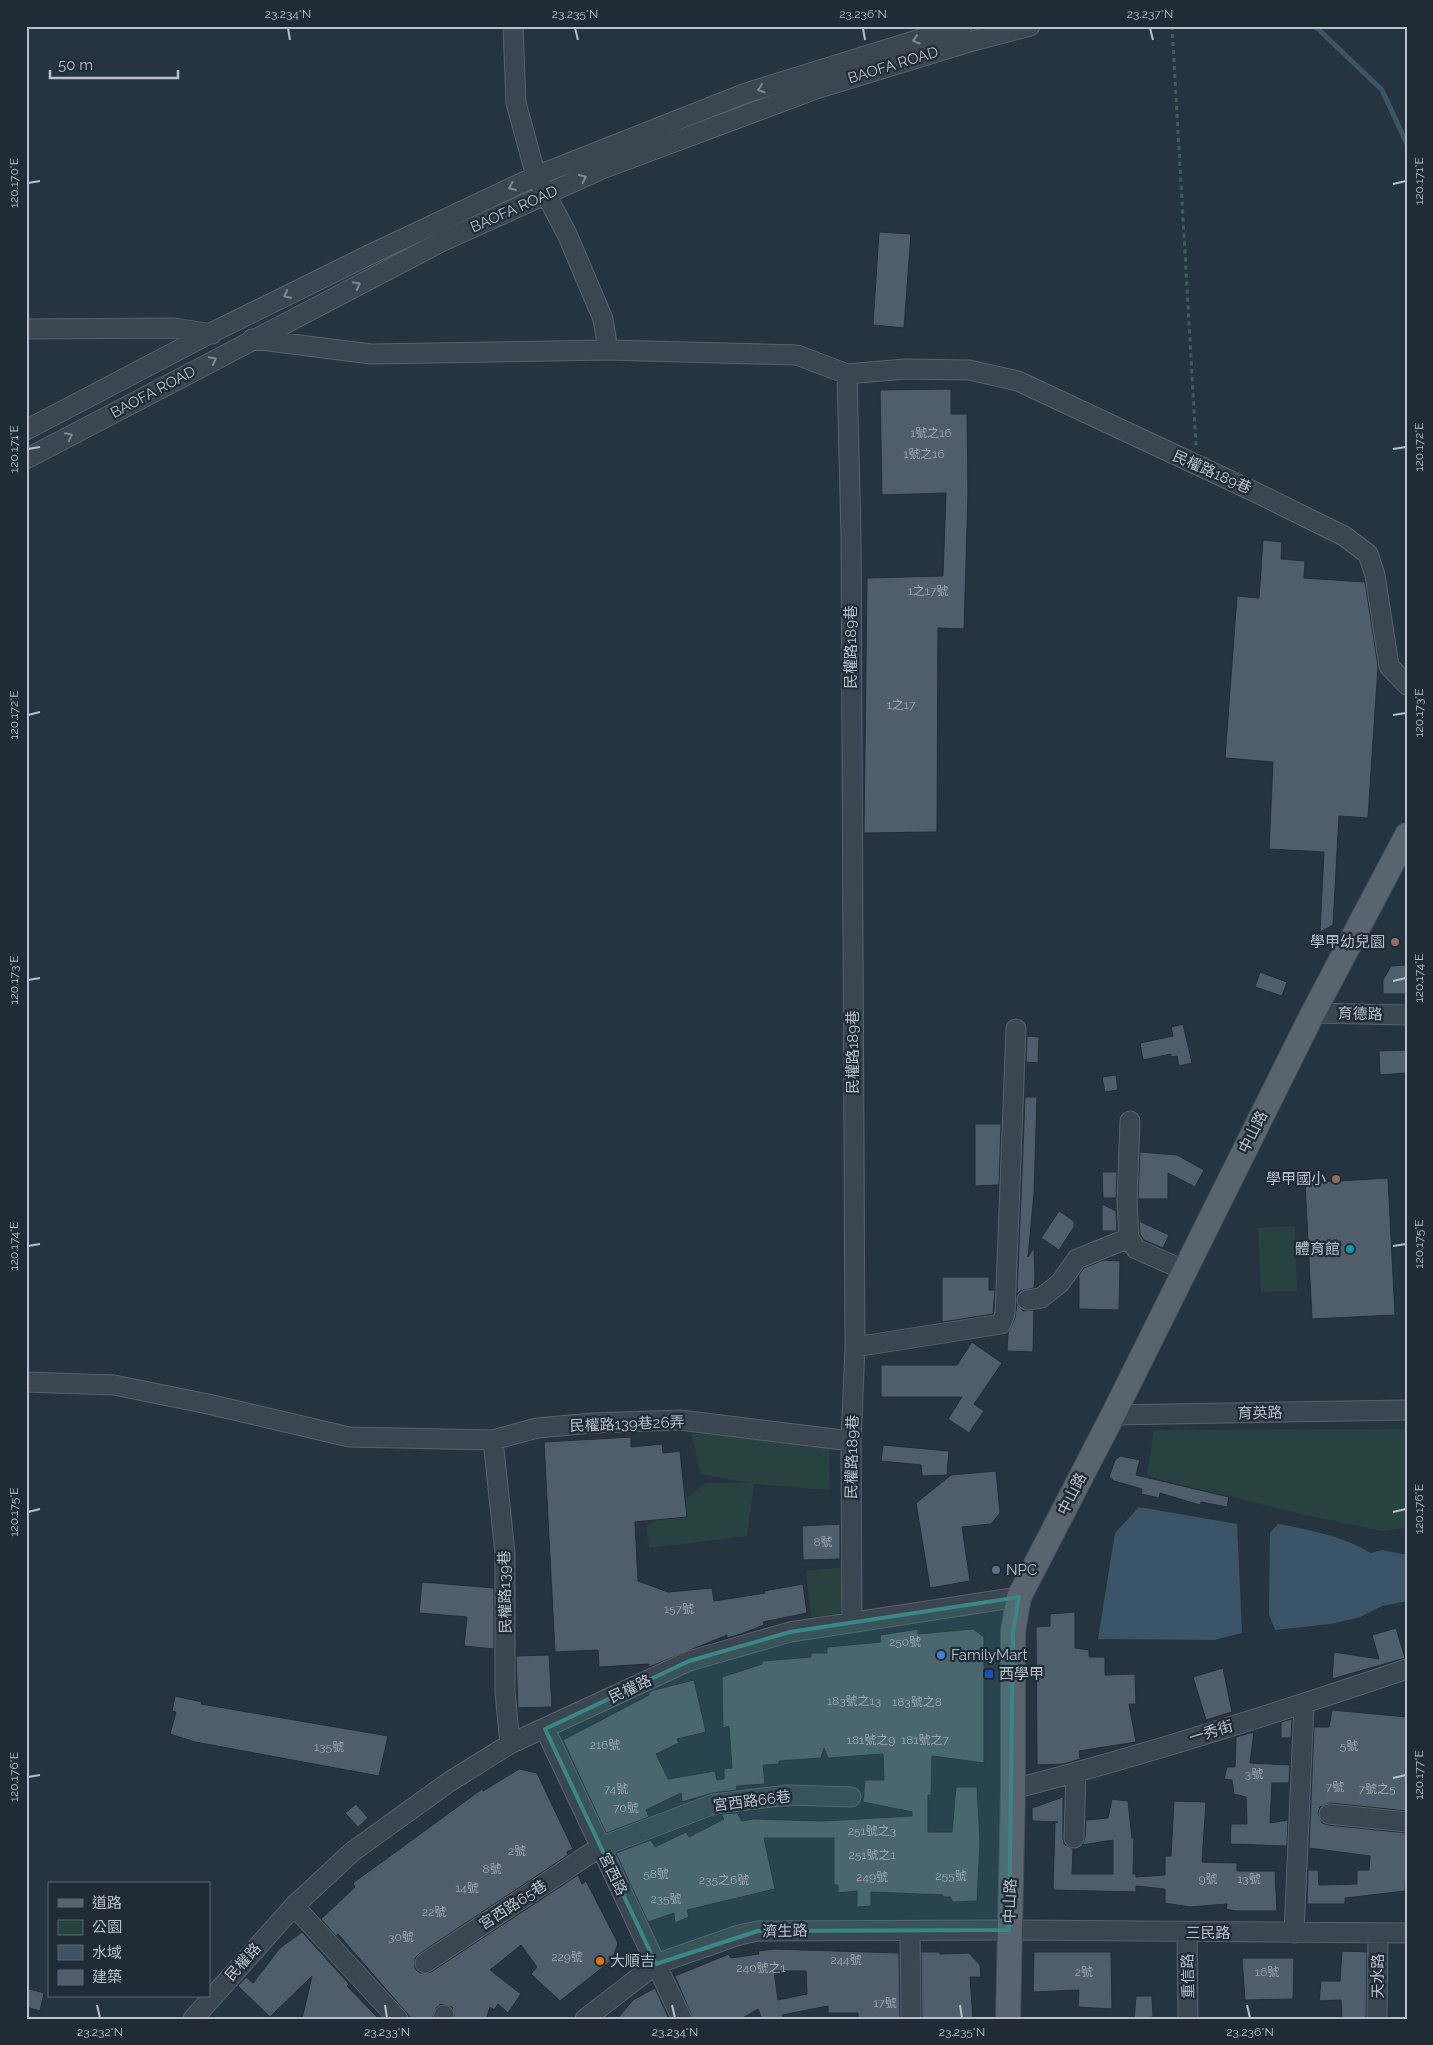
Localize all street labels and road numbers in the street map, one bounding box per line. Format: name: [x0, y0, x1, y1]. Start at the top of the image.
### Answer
street label: BAOFA ROAD: [846, 43, 941, 87]
street label: BAOFA ROAD: [468, 182, 561, 236]
street label: BAOFA ROAD: [107, 362, 199, 422]
street label: 民權路189巷: [1170, 447, 1254, 497]
street label: 民權路189巷: [842, 605, 860, 689]
street label: 育德路: [1337, 1005, 1383, 1023]
street label: 民權路189巷: [844, 1010, 862, 1094]
street label: 中山路: [1235, 1108, 1271, 1156]
street label: 育英路: [1237, 1404, 1283, 1422]
street label: 民權路139巷26弄: [569, 1413, 685, 1435]
street label: 民權路189巷: [842, 1415, 862, 1499]
street label: 中山路: [1054, 1470, 1090, 1518]
street label: 民權路139巷: [495, 1550, 515, 1634]
street label: 民權路: [606, 1671, 654, 1707]
street label: 一秀街: [1187, 1717, 1235, 1747]
street label: 宮西路66巷: [712, 1787, 792, 1815]
street label: 宮西路: [595, 1850, 631, 1898]
street label: 宮西路65巷: [476, 1876, 550, 1934]
street label: 中山路: [1000, 1878, 1020, 1924]
street label: 濟生路: [762, 1922, 808, 1940]
street label: 三民路: [1185, 1924, 1231, 1942]
street label: 民權路: [221, 1939, 265, 1985]
street label: 重信路: [1179, 1953, 1197, 1999]
street label: 天水路: [1369, 1953, 1387, 1999]

